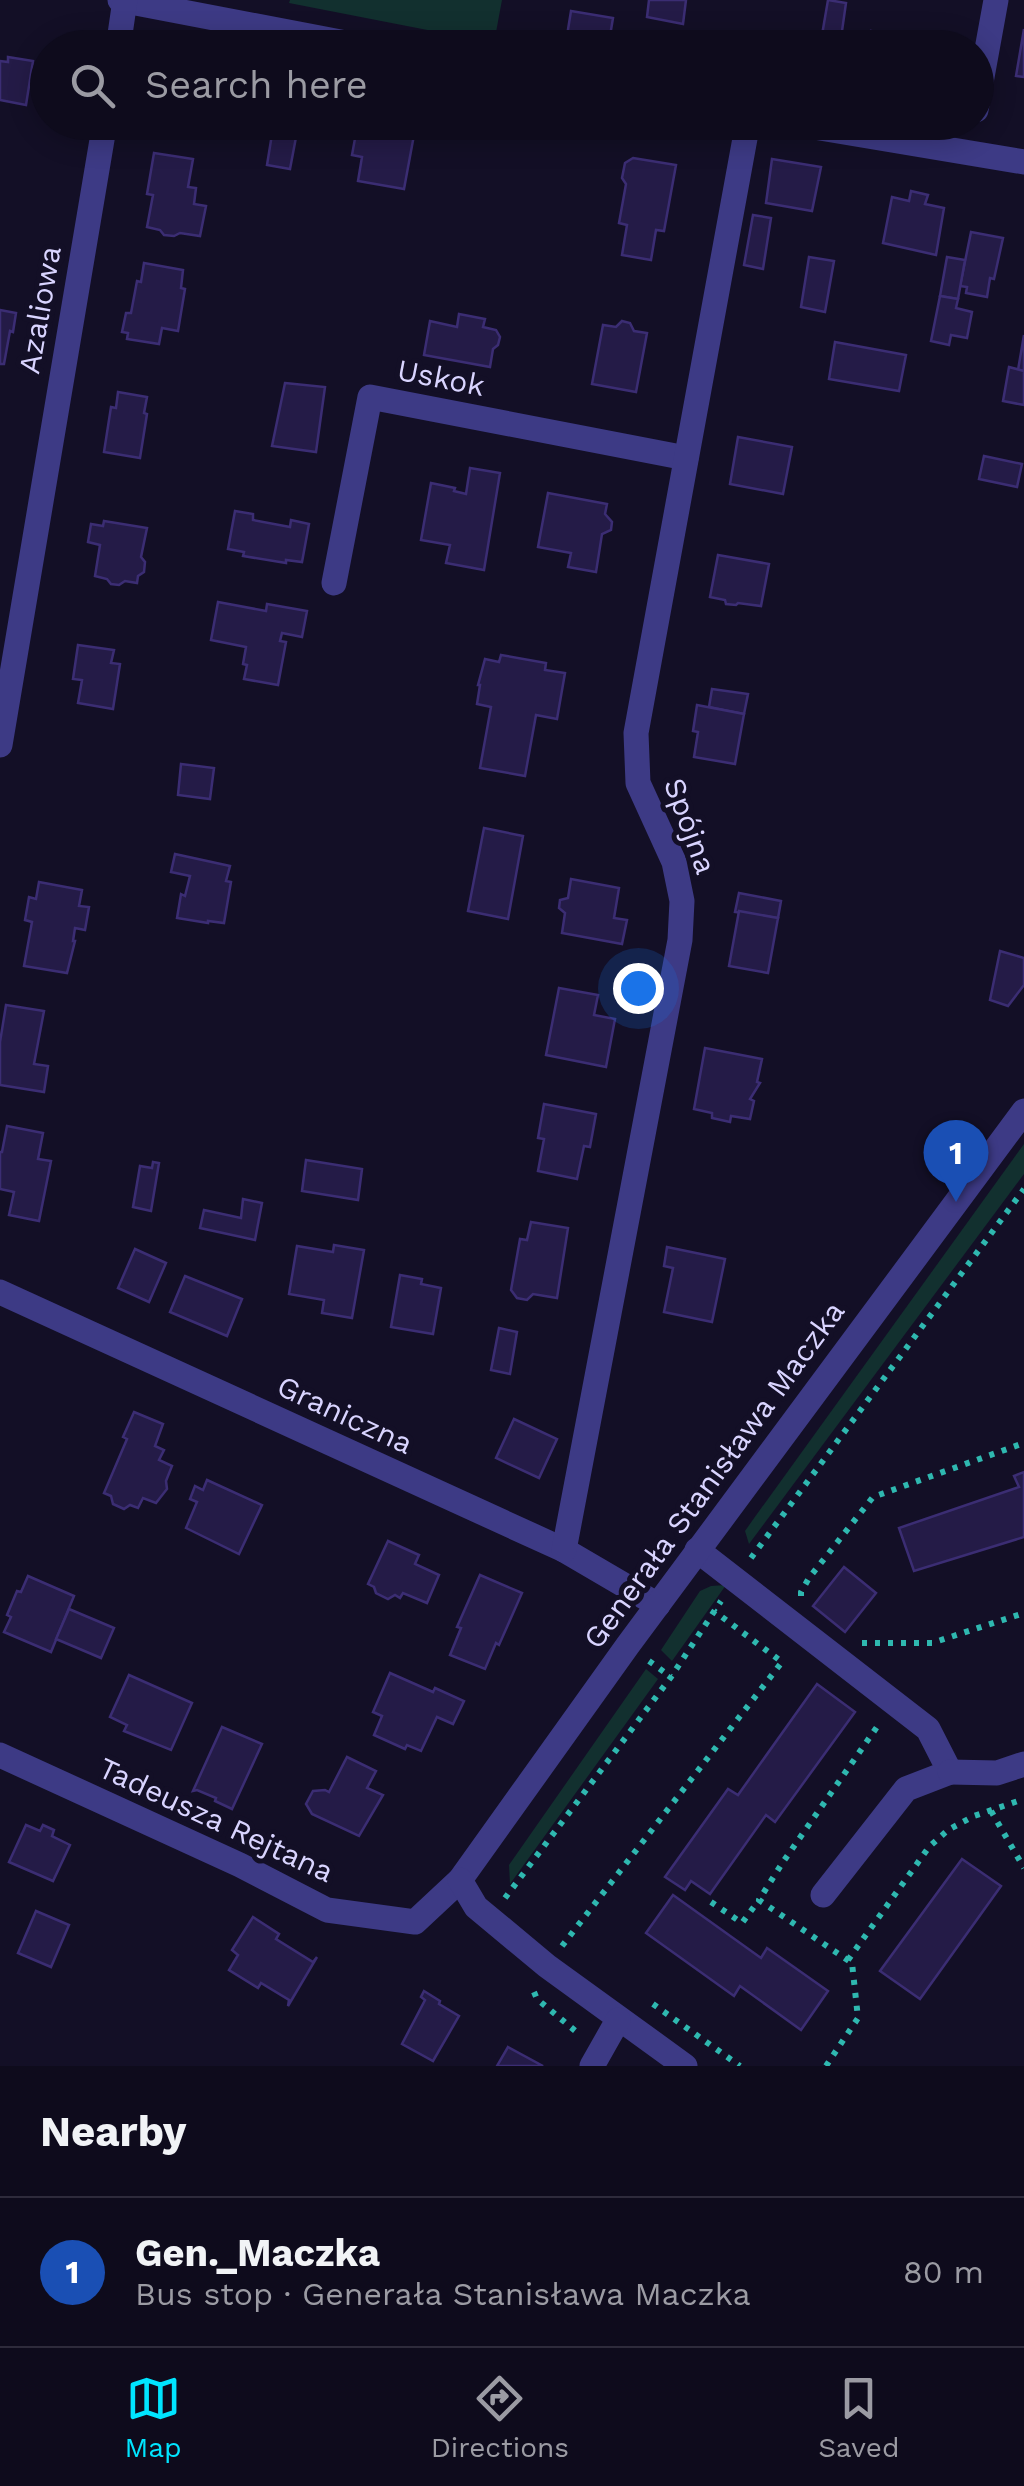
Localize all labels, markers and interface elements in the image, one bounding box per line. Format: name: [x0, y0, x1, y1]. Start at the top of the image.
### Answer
search box: [30, 30, 994, 140]
icon: search: [65, 58, 120, 113]
text: Search here: [145, 63, 368, 107]
street label: Azaliowa: [11, 243, 68, 377]
street label: Uskok: [394, 352, 488, 403]
street label: Spójna: [657, 773, 724, 879]
your location: [613, 963, 664, 1014]
pin: 1: [924, 1120, 988, 1202]
street label: Generała Stanisława Maczka: [576, 1294, 851, 1655]
street label: Graniczna: [272, 1368, 419, 1461]
street label: Tadeusza Rejtana: [93, 1750, 339, 1889]
text: Nearby: [40, 2107, 187, 2156]
text: Gen._Maczka: [135, 2231, 380, 2275]
text: 1: [66, 2253, 79, 2291]
text: 80 m: [903, 2253, 984, 2291]
text: Bus stop · Generała Stanisława Maczka: [135, 2275, 751, 2313]
tab: Map: [125, 2371, 182, 2464]
tab: Directions: [431, 2371, 569, 2464]
tab: Saved: [818, 2371, 899, 2464]

